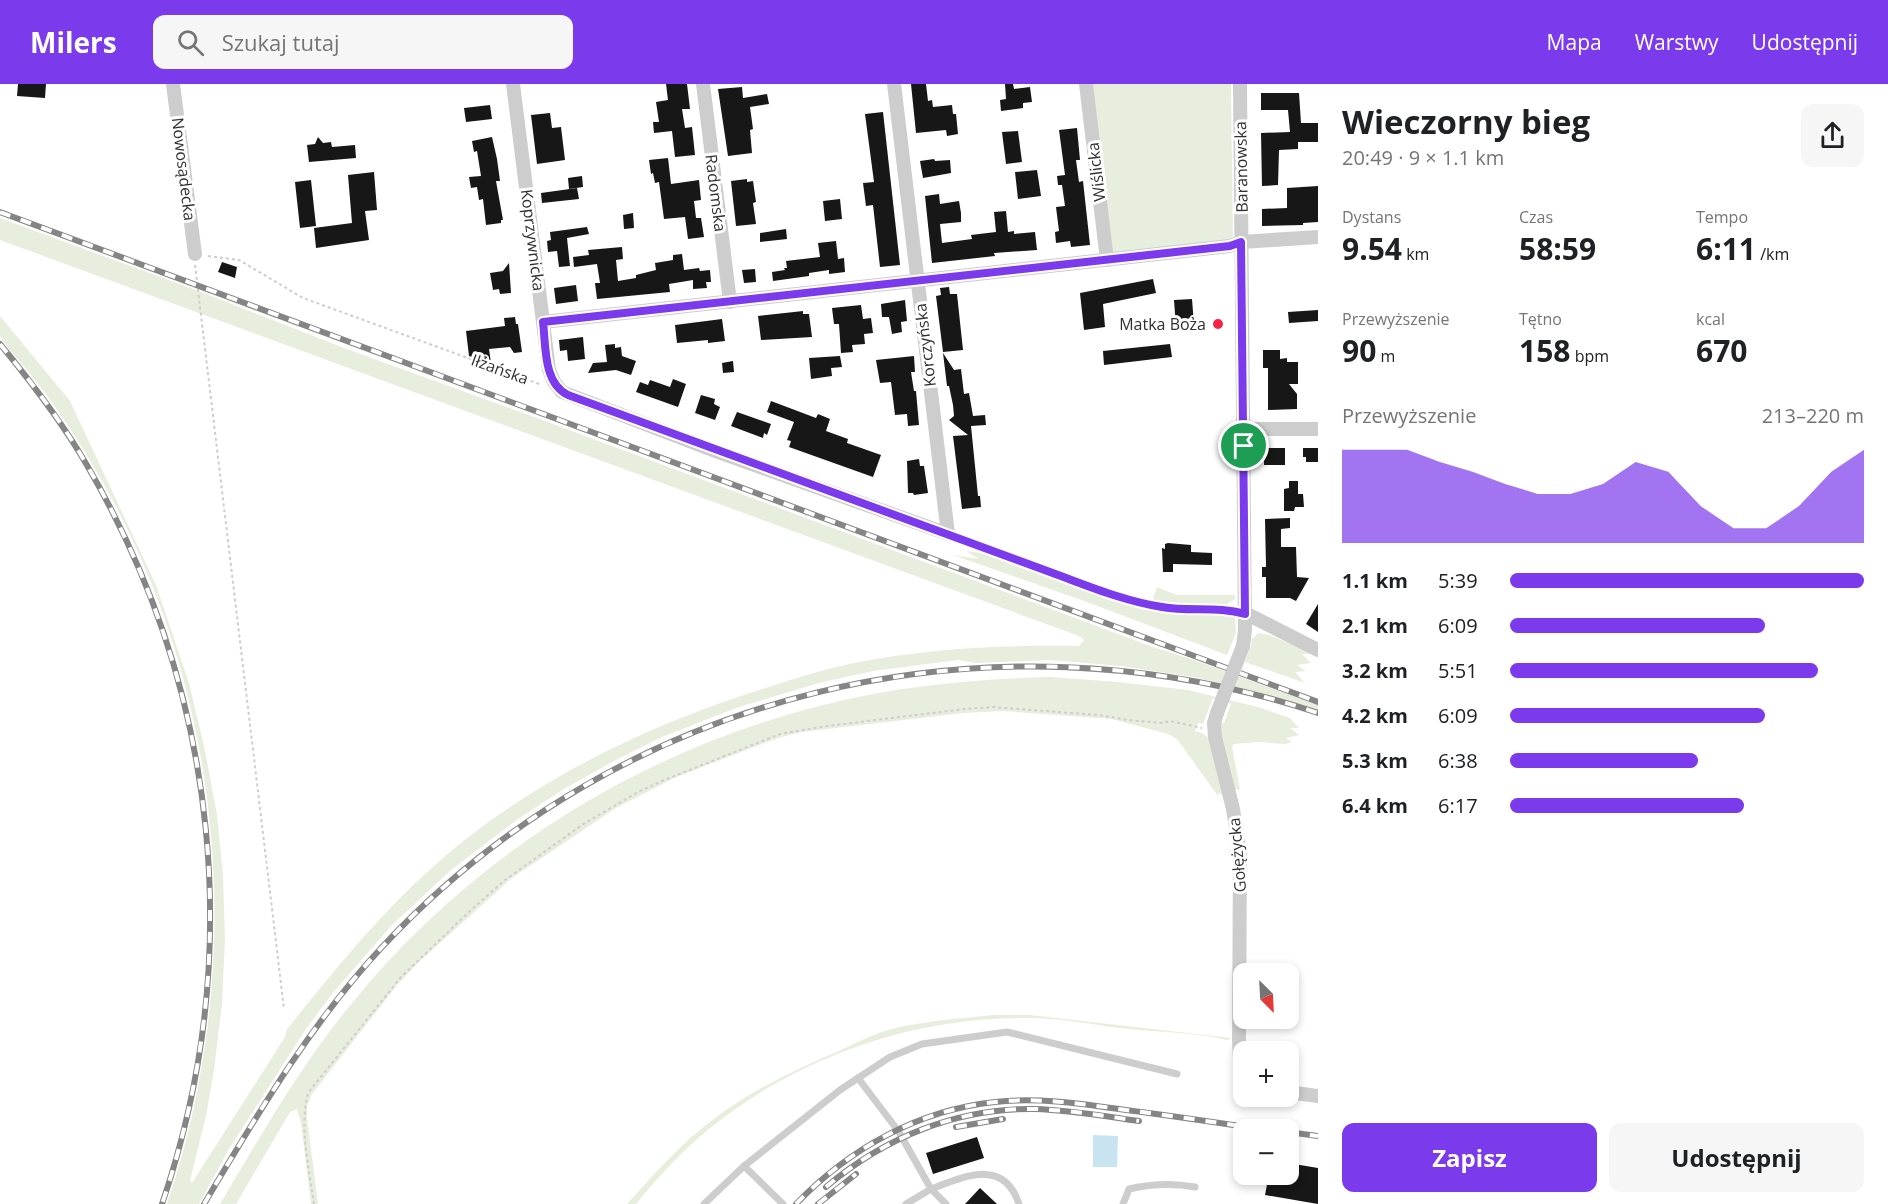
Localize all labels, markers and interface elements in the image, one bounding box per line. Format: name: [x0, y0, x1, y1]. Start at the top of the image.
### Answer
search box: [153, 15, 573, 69]
text: Milers: [30, 23, 117, 61]
icon: search: [174, 26, 207, 59]
text: Szukaj tutaj: [222, 27, 340, 57]
text: Mapa: [1547, 28, 1602, 56]
text: Warstwy: [1635, 28, 1719, 56]
text: Udostępnij: [1752, 28, 1858, 56]
text: Wieczorny bieg: [1342, 99, 1590, 144]
button: share: [1801, 104, 1864, 167]
street label: Nowosądecka: [167, 116, 201, 222]
street label: Baranowska: [1229, 121, 1253, 213]
street label: Wiślicka: [1081, 141, 1111, 203]
text: 20:49 · 9 × 1.1 km: [1342, 144, 1504, 171]
street label: Radomska: [700, 153, 732, 233]
street label: Koprzywnicka: [516, 188, 550, 292]
text: Dystans: [1342, 206, 1401, 228]
text: Czas: [1519, 206, 1553, 228]
text: Tempo: [1696, 206, 1748, 228]
text: 9.54: [1342, 228, 1402, 269]
text: 58:59: [1519, 228, 1596, 269]
text: 6:11: [1696, 228, 1756, 269]
text: km: [1402, 243, 1429, 265]
text: /km: [1756, 243, 1789, 265]
street label: Korczyńska: [909, 302, 941, 388]
text: Przewyższenie: [1342, 308, 1450, 330]
text: Tętno: [1519, 308, 1562, 330]
text: kcal: [1696, 308, 1725, 330]
place label: Matka Boża: [1119, 313, 1206, 335]
marker: Matka Boża: [1211, 317, 1225, 331]
text: 90: [1342, 330, 1376, 371]
text: 158: [1519, 330, 1570, 371]
text: 670: [1696, 330, 1747, 371]
text: m: [1376, 345, 1395, 367]
text: bpm: [1570, 345, 1609, 367]
street label: Iłżańska: [468, 348, 532, 390]
text: Przewyższenie: [1342, 402, 1476, 429]
text: 213–220 m: [1762, 402, 1864, 429]
pin: [1218, 420, 1269, 471]
icon: arrive: [1227, 429, 1260, 462]
text: 1.1 km: [1342, 567, 1408, 594]
text: 5:39: [1438, 567, 1478, 594]
text: 2.1 km: [1342, 612, 1408, 639]
text: 6:09: [1438, 612, 1478, 639]
text: 3.2 km: [1342, 657, 1408, 684]
text: 5:51: [1438, 657, 1478, 684]
text: 4.2 km: [1342, 702, 1408, 729]
text: 6:09: [1438, 702, 1478, 729]
text: 5.3 km: [1342, 747, 1408, 774]
text: 6:38: [1438, 747, 1478, 774]
text: 6.4 km: [1342, 792, 1408, 819]
text: 6:17: [1438, 792, 1478, 819]
street label: Gołężycka: [1223, 817, 1251, 893]
north arrow: [1233, 963, 1299, 1029]
map controls: [1233, 963, 1299, 1185]
button: +: [1233, 1041, 1299, 1107]
button: −: [1233, 1119, 1299, 1185]
button: Zapisz: [1342, 1123, 1597, 1192]
button: Udostępnij: [1609, 1123, 1864, 1192]

